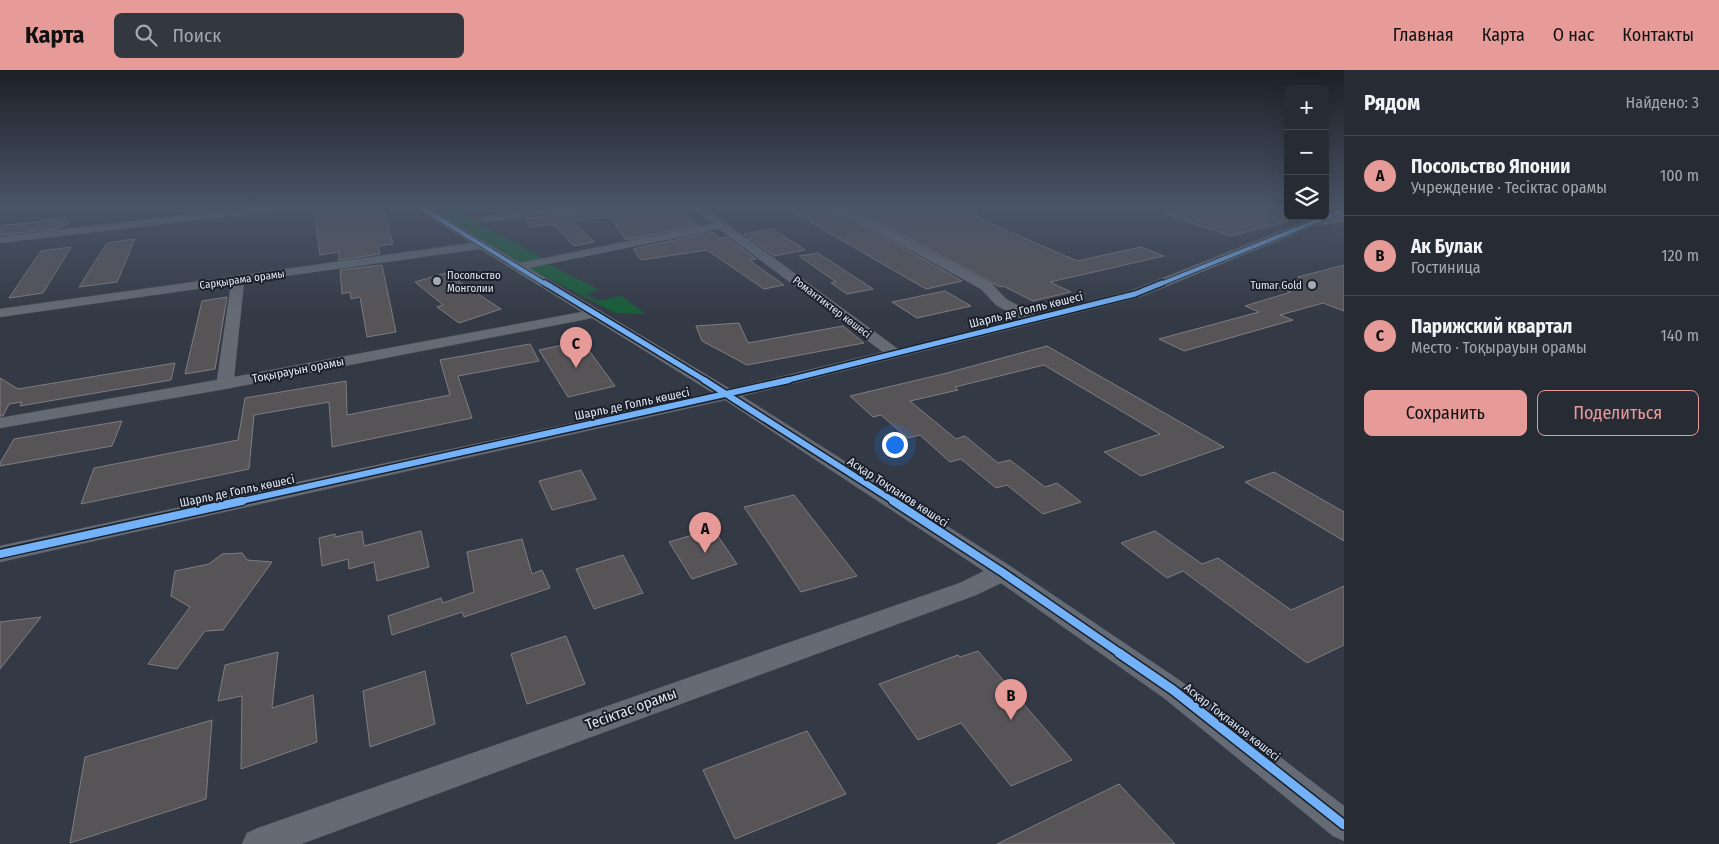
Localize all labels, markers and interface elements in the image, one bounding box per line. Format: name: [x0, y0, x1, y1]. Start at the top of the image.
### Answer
search box: [114, 13, 464, 58]
text: Карта: [25, 21, 84, 49]
icon: search: [132, 21, 160, 49]
text: Поиск: [172, 24, 221, 47]
text: Главная: [1393, 24, 1454, 46]
text: Карта: [1482, 24, 1525, 46]
text: О нас: [1553, 24, 1594, 46]
text: Контакты: [1622, 24, 1694, 46]
map controls: [1284, 85, 1329, 220]
button: +: [1284, 85, 1329, 130]
text: Рядом: [1364, 90, 1420, 116]
text: Найдено: 3: [1626, 93, 1699, 112]
button: −: [1284, 130, 1329, 175]
text: Посольство Японии: [1411, 155, 1570, 178]
text: A: [1376, 166, 1384, 185]
text: 100 m: [1660, 166, 1699, 185]
button: layers: [1284, 175, 1329, 220]
text: Учреждение · Тесіктас орамы: [1411, 178, 1607, 197]
text: Ак Булак: [1411, 235, 1482, 258]
text: B: [1376, 246, 1384, 265]
text: 120 m: [1661, 246, 1699, 265]
text: Гостиница: [1411, 258, 1481, 277]
street label: Сарқырама орамы: [199, 267, 286, 292]
place label: Посольство Монголии: [447, 269, 501, 295]
street label: Романтиктер көшесі: [790, 274, 873, 341]
marker: Посольство Монголии: [431, 275, 443, 287]
place label: Tumar Gold: [1250, 279, 1302, 292]
marker: Tumar Gold: [1306, 279, 1318, 291]
street label: Шарль де Голль көшесі: [968, 289, 1084, 331]
text: Парижский квартал: [1411, 315, 1572, 338]
text: C: [1376, 326, 1384, 345]
text: 140 m: [1661, 326, 1699, 345]
pin: C: [560, 327, 592, 368]
text: Место · Тоқырауын орамы: [1411, 338, 1587, 357]
street label: Тоқырауын орамы: [251, 354, 345, 386]
street label: Шарль де Голль көшесі: [573, 385, 691, 423]
button: Сохранить: [1364, 390, 1527, 436]
button: Поделиться: [1537, 390, 1699, 436]
your location: [882, 432, 908, 458]
street label: Асқар Тоқпанов көшесі: [845, 454, 951, 530]
street label: Шарль де Голль көшесі: [178, 472, 296, 510]
pin: A: [689, 512, 721, 553]
pin: B: [995, 679, 1027, 720]
street label: Асқар Тоқпанов көшесі: [1181, 680, 1283, 764]
street label: Тесіктас орамы: [583, 684, 679, 734]

